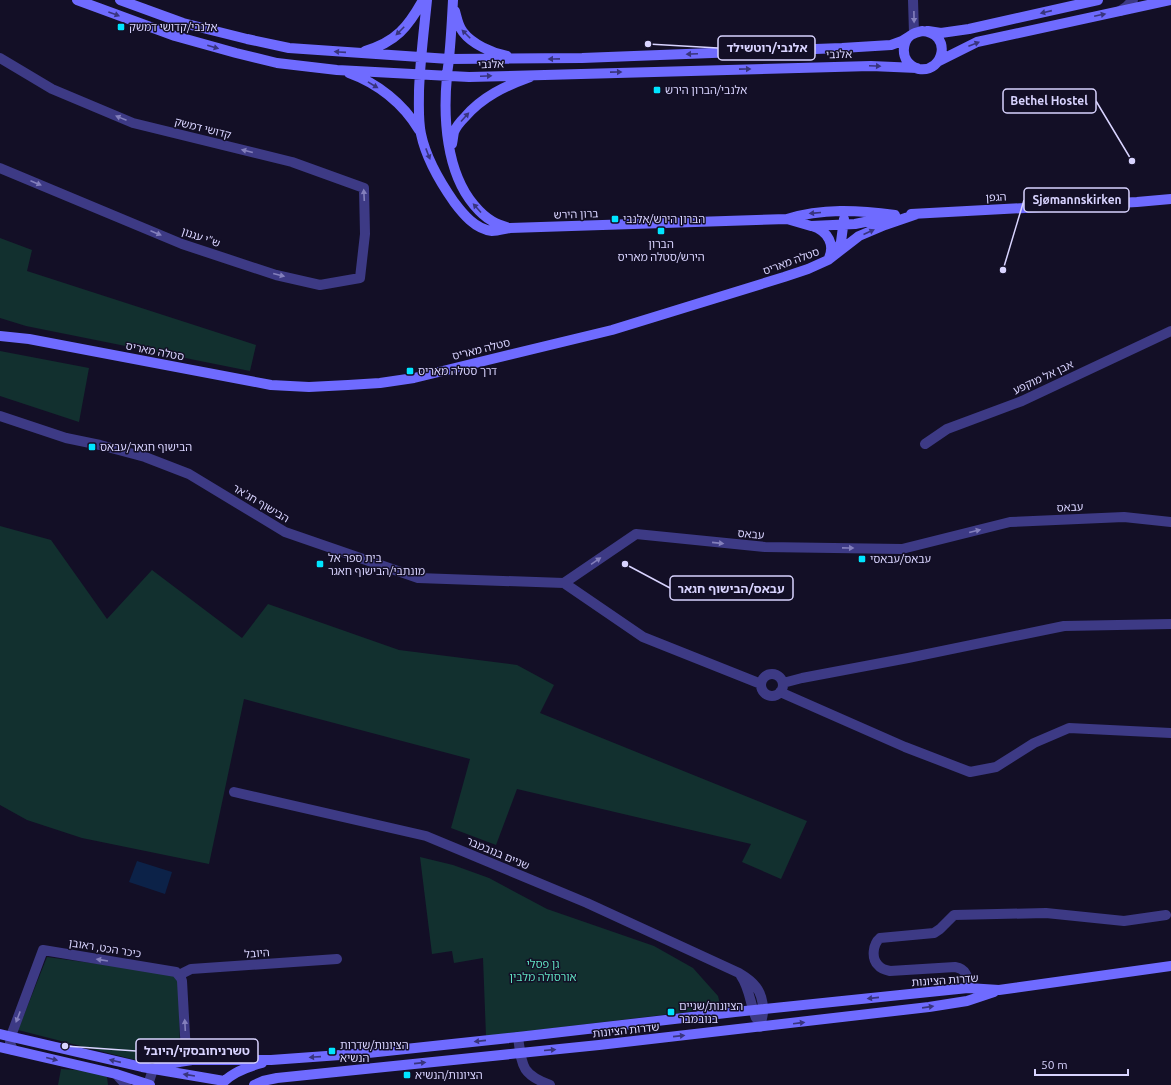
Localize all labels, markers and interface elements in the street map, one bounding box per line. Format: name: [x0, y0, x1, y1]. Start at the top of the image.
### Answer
one-way arrow: [1040, 9, 1053, 15]
one-way arrow: [108, 11, 120, 17]
one-way arrow: [911, 11, 917, 24]
one-way arrow: [1094, 12, 1107, 18]
place label: אלנבי/קדושי דמשק: [129, 21, 217, 33]
marker: אלנבי/קדושי דמשק: [116, 22, 126, 32]
one-way arrow: [395, 27, 405, 36]
one-way arrow: [461, 29, 471, 39]
callout: אלנבי/רוטשילד: [718, 36, 815, 60]
one-way arrow: [968, 40, 980, 46]
text: אלנבי/רוטשילד: [726, 41, 808, 54]
one-way arrow: [207, 44, 219, 50]
one-way arrow: [334, 48, 346, 55]
street label: אלנבי: [826, 48, 852, 60]
one-way arrow: [685, 51, 698, 57]
one-way arrow: [547, 56, 560, 62]
street label: אלנבי: [478, 58, 504, 70]
one-way arrow: [869, 63, 882, 69]
one-way arrow: [739, 66, 752, 72]
one-way arrow: [610, 69, 623, 75]
one-way arrow: [480, 73, 492, 80]
one-way arrow: [367, 81, 379, 88]
place label: אלנבי/הברון הירש: [665, 84, 747, 96]
marker: אלנבי/הברון הירש: [652, 85, 662, 95]
callout: Bethel Hostel: [1003, 89, 1096, 113]
text: Bethel Hostel: [1010, 94, 1088, 107]
one-way arrow: [460, 112, 470, 122]
one-way arrow: [116, 115, 127, 121]
street label: קדושי דמשק: [173, 115, 233, 141]
one-way arrow: [240, 148, 252, 154]
one-way arrow: [426, 149, 432, 161]
one-way arrow: [30, 179, 42, 186]
one-way arrow: [361, 188, 367, 201]
callout: Sjømannskirken: [1024, 188, 1129, 212]
street label: הגפן: [985, 190, 1007, 204]
text: Sjømannskirken: [1032, 193, 1122, 206]
one-way arrow: [473, 203, 482, 213]
street label: ברון הירש: [553, 207, 599, 221]
one-way arrow: [809, 209, 821, 216]
place label: הברון הירש/אלנבי: [623, 213, 705, 225]
marker: הברון הירש/אלנבי: [610, 214, 620, 224]
street label: ש"י עגנון: [180, 225, 222, 249]
marker: הברון הירש/סטלה מאריס: [656, 226, 666, 236]
one-way arrow: [150, 229, 162, 236]
one-way arrow: [863, 229, 874, 235]
place label: הברון הירש/סטלה מאריס: [617, 238, 705, 263]
street label: סטלה מאריס: [761, 245, 821, 277]
one-way arrow: [272, 273, 285, 279]
street label: סטלה מאריס: [451, 336, 511, 362]
street label: סטלה מאריס: [125, 339, 185, 363]
street label: אבן אל מוקפע: [1011, 358, 1075, 396]
place label: דרך סטלה מאריס: [418, 365, 497, 377]
marker: דרך סטלה מאריס: [405, 366, 415, 376]
place label: הבישוף חגאר/עבאס: [100, 441, 192, 453]
marker: הבישוף חגאר/עבאס: [87, 442, 97, 452]
street label: הבישוף חג'אר: [231, 481, 292, 525]
street label: עבאס: [1056, 500, 1084, 514]
street label: עבאס: [737, 527, 765, 541]
one-way arrow: [970, 528, 982, 534]
one-way arrow: [712, 539, 724, 546]
one-way arrow: [842, 545, 854, 552]
place label: בית ספר אל מונתבי/הבישוף חאגר: [328, 552, 425, 577]
place label: עבאס/עבאסי: [870, 553, 931, 565]
marker: עבאס/עבאסי: [857, 554, 867, 564]
one-way arrow: [591, 557, 602, 565]
marker: בית ספר אל מונתבי/הבישוף חאגר: [315, 559, 325, 569]
callout: עבאס/הבישוף חגאר: [670, 576, 793, 600]
text: עבאס/הבישוף חגאר: [677, 582, 785, 595]
street label: שניים בנובמבר: [465, 834, 531, 872]
street label: כיכר הכט, ראובן: [68, 936, 142, 960]
street label: היובל: [244, 946, 270, 960]
one-way arrow: [96, 957, 108, 963]
park label: גן פסלי אורסולה מלבין: [509, 958, 577, 983]
street label: שדרות הציונות: [911, 972, 979, 988]
one-way arrow: [867, 994, 879, 1001]
place label: הציונות/שניים בנובמבר: [679, 1000, 743, 1025]
one-way arrow: [922, 1004, 934, 1010]
marker: הציונות/שניים בנובמבר: [666, 1007, 676, 1017]
one-way arrow: [14, 1011, 20, 1023]
one-way arrow: [181, 1019, 188, 1031]
one-way arrow: [793, 1020, 805, 1026]
street label: שדרות הציונות: [592, 1021, 660, 1039]
one-way arrow: [673, 1033, 685, 1040]
one-way arrow: [474, 1038, 486, 1045]
callout: טשרניחובסקי/היובל: [136, 1039, 258, 1063]
place label: הציונות/שדרות הנשיא: [340, 1039, 409, 1064]
text: טשרניחובסקי/היובל: [144, 1044, 250, 1057]
marker: הציונות/שדרות הנשיא: [327, 1046, 337, 1056]
one-way arrow: [543, 1046, 556, 1053]
scale bar: [1035, 1051, 1128, 1077]
one-way arrow: [309, 1053, 321, 1060]
one-way arrow: [45, 1056, 58, 1062]
one-way arrow: [109, 1057, 121, 1063]
text: 50 m: [1041, 1058, 1068, 1071]
one-way arrow: [414, 1060, 426, 1066]
place label: הציונות/הנשיא: [415, 1069, 483, 1081]
marker: הציונות/הנשיא: [402, 1070, 412, 1080]
one-way arrow: [182, 1072, 195, 1078]

